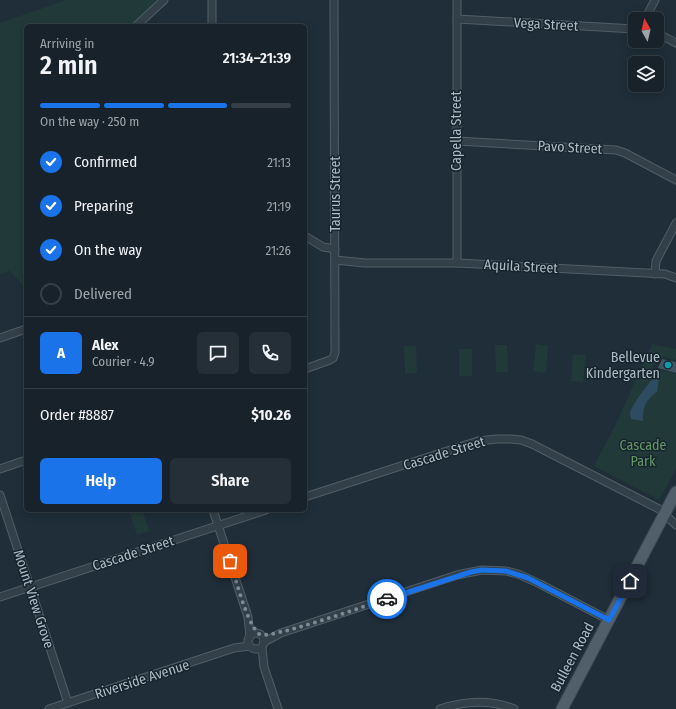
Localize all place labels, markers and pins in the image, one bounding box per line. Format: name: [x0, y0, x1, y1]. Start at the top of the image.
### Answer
place label: Bellevue Kindergarten: [586, 349, 660, 382]
marker: Bellevue Kindergarten: [663, 360, 673, 370]
pin: [213, 544, 247, 578]
pin: [613, 564, 647, 598]

